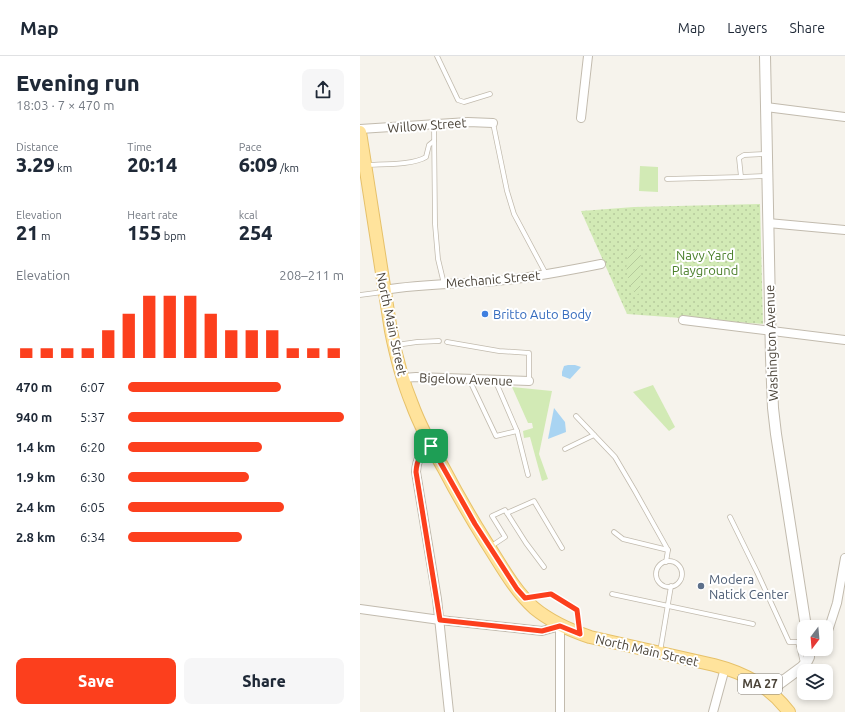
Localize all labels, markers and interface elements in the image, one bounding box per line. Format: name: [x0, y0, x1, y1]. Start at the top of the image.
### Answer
text: Map: [20, 17, 59, 39]
text: Map: [678, 20, 705, 36]
text: Layers: [727, 20, 767, 36]
text: Share: [789, 20, 825, 36]
button: share: [302, 69, 344, 111]
text: Evening run: [16, 70, 140, 95]
text: 18:03 · 7 × 470 m: [16, 98, 115, 112]
street label: Willow Street: [387, 115, 467, 135]
text: Distance: [16, 141, 59, 153]
text: Time: [127, 141, 152, 153]
text: Pace: [239, 141, 262, 153]
text: 3.29: [16, 153, 55, 176]
text: 20:14: [127, 153, 177, 176]
text: 6:09: [239, 153, 277, 176]
text: km: [55, 162, 72, 174]
text: /km: [277, 162, 299, 174]
text: Elevation: [16, 209, 62, 221]
text: Heart rate: [127, 209, 178, 221]
text: kcal: [239, 209, 258, 221]
text: 21: [16, 221, 39, 244]
text: 155: [127, 221, 161, 244]
text: 254: [239, 221, 273, 244]
text: m: [39, 230, 51, 242]
text: bpm: [161, 230, 186, 242]
park label: Navy Yard Playground: [672, 248, 738, 277]
text: Elevation: [16, 268, 70, 282]
text: 208–211 m: [279, 268, 344, 282]
street label: Mechanic Street: [445, 268, 541, 290]
street label: North Main Street: [374, 271, 410, 377]
street label: Washington Avenue: [762, 285, 780, 401]
place label: Britto Auto Body: [493, 307, 591, 321]
marker: Britto Auto Body: [480, 309, 490, 319]
street label: Bigelow Avenue: [419, 370, 513, 388]
text: 470 m: [16, 380, 52, 394]
text: 6:07: [80, 380, 105, 394]
text: 940 m: [16, 410, 52, 424]
text: 5:37: [80, 410, 105, 424]
pin: [414, 429, 448, 463]
icon: arrive: [420, 435, 442, 457]
text: 1.4 km: [16, 440, 55, 454]
text: 6:20: [80, 440, 105, 454]
text: 1.9 km: [16, 470, 55, 484]
text: 6:30: [80, 470, 105, 484]
text: 2.4 km: [16, 500, 55, 514]
text: 6:05: [80, 500, 105, 514]
text: 2.8 km: [16, 530, 55, 544]
text: 6:34: [80, 530, 105, 544]
place label: Modera Natick Center: [709, 572, 789, 601]
marker: Modera Natick Center: [696, 581, 706, 591]
north arrow: [797, 620, 833, 656]
map controls: [797, 620, 833, 700]
street label: North Main Street: [594, 631, 700, 669]
button: Save: [16, 658, 176, 704]
button: Share: [184, 658, 344, 704]
button: layers: [797, 664, 833, 700]
road number: MA 27: [738, 674, 782, 694]

